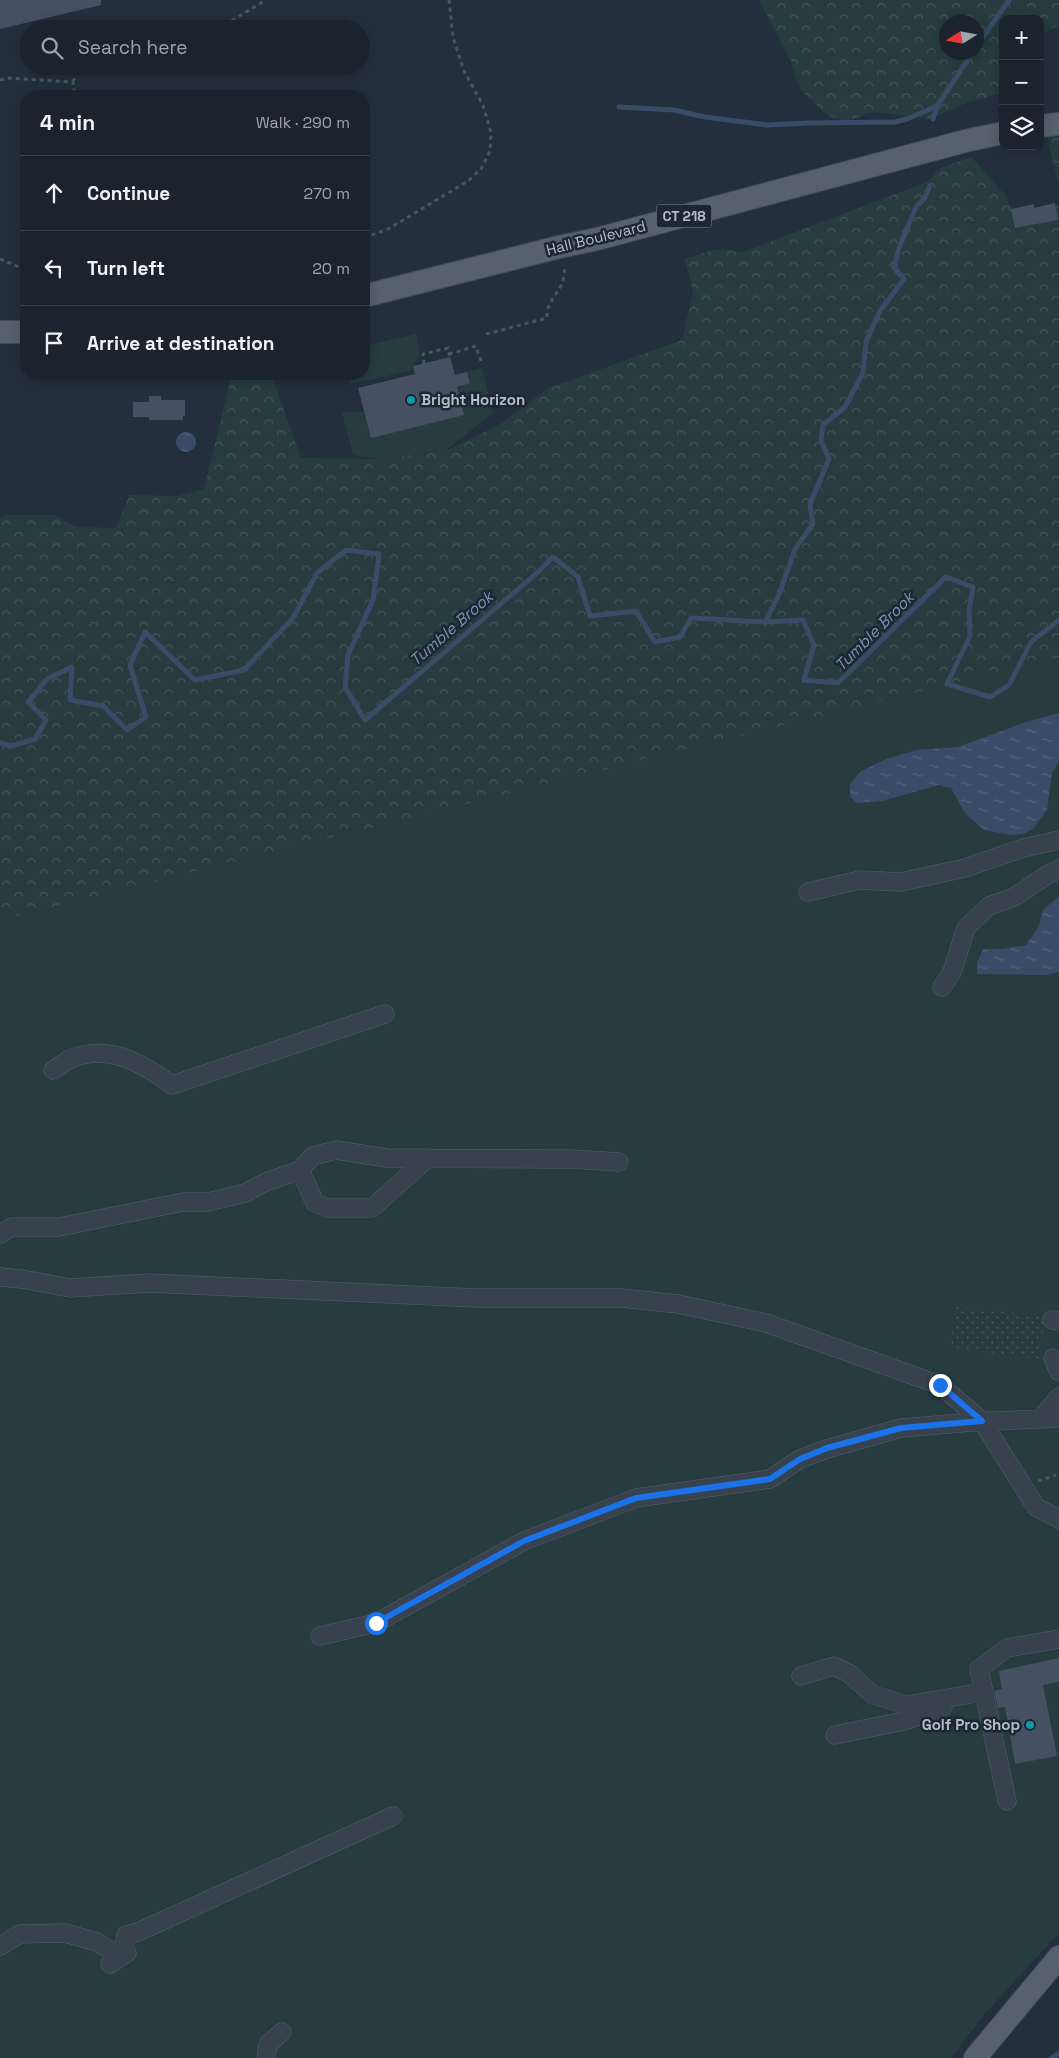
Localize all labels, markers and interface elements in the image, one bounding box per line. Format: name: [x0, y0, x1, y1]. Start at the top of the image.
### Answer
north arrow: [939, 15, 984, 60]
map controls: [999, 15, 1044, 150]
button: +: [999, 15, 1044, 60]
search box: [20, 20, 370, 75]
icon: search: [38, 34, 66, 62]
text: Search here: [78, 35, 188, 60]
button: −: [999, 60, 1044, 105]
button: layers: [999, 105, 1044, 150]
text: 4 min: [40, 109, 95, 136]
text: Walk · 290 m: [256, 112, 350, 133]
icon: ahead: [40, 179, 68, 207]
text: Continue: [87, 181, 170, 206]
text: 270 m: [303, 183, 350, 204]
road number: CT 218: [656, 205, 712, 228]
street label: Hall Boulevard: [544, 216, 648, 259]
icon: left: [40, 254, 68, 282]
text: Turn left: [87, 256, 165, 281]
text: 20 m: [312, 258, 350, 279]
icon: arrive: [40, 329, 68, 357]
text: Arrive at destination: [87, 331, 275, 356]
place label: Bright Horizon: [421, 390, 525, 409]
marker: Bright Horizon: [405, 394, 417, 406]
water label: Tumble Brook: [405, 585, 499, 670]
water label: Tumble Brook: [830, 585, 920, 676]
route end: [929, 1374, 952, 1397]
route start: [365, 1612, 388, 1635]
place label: Golf Pro Shop: [922, 1715, 1020, 1734]
marker: Golf Pro Shop: [1024, 1719, 1036, 1731]

